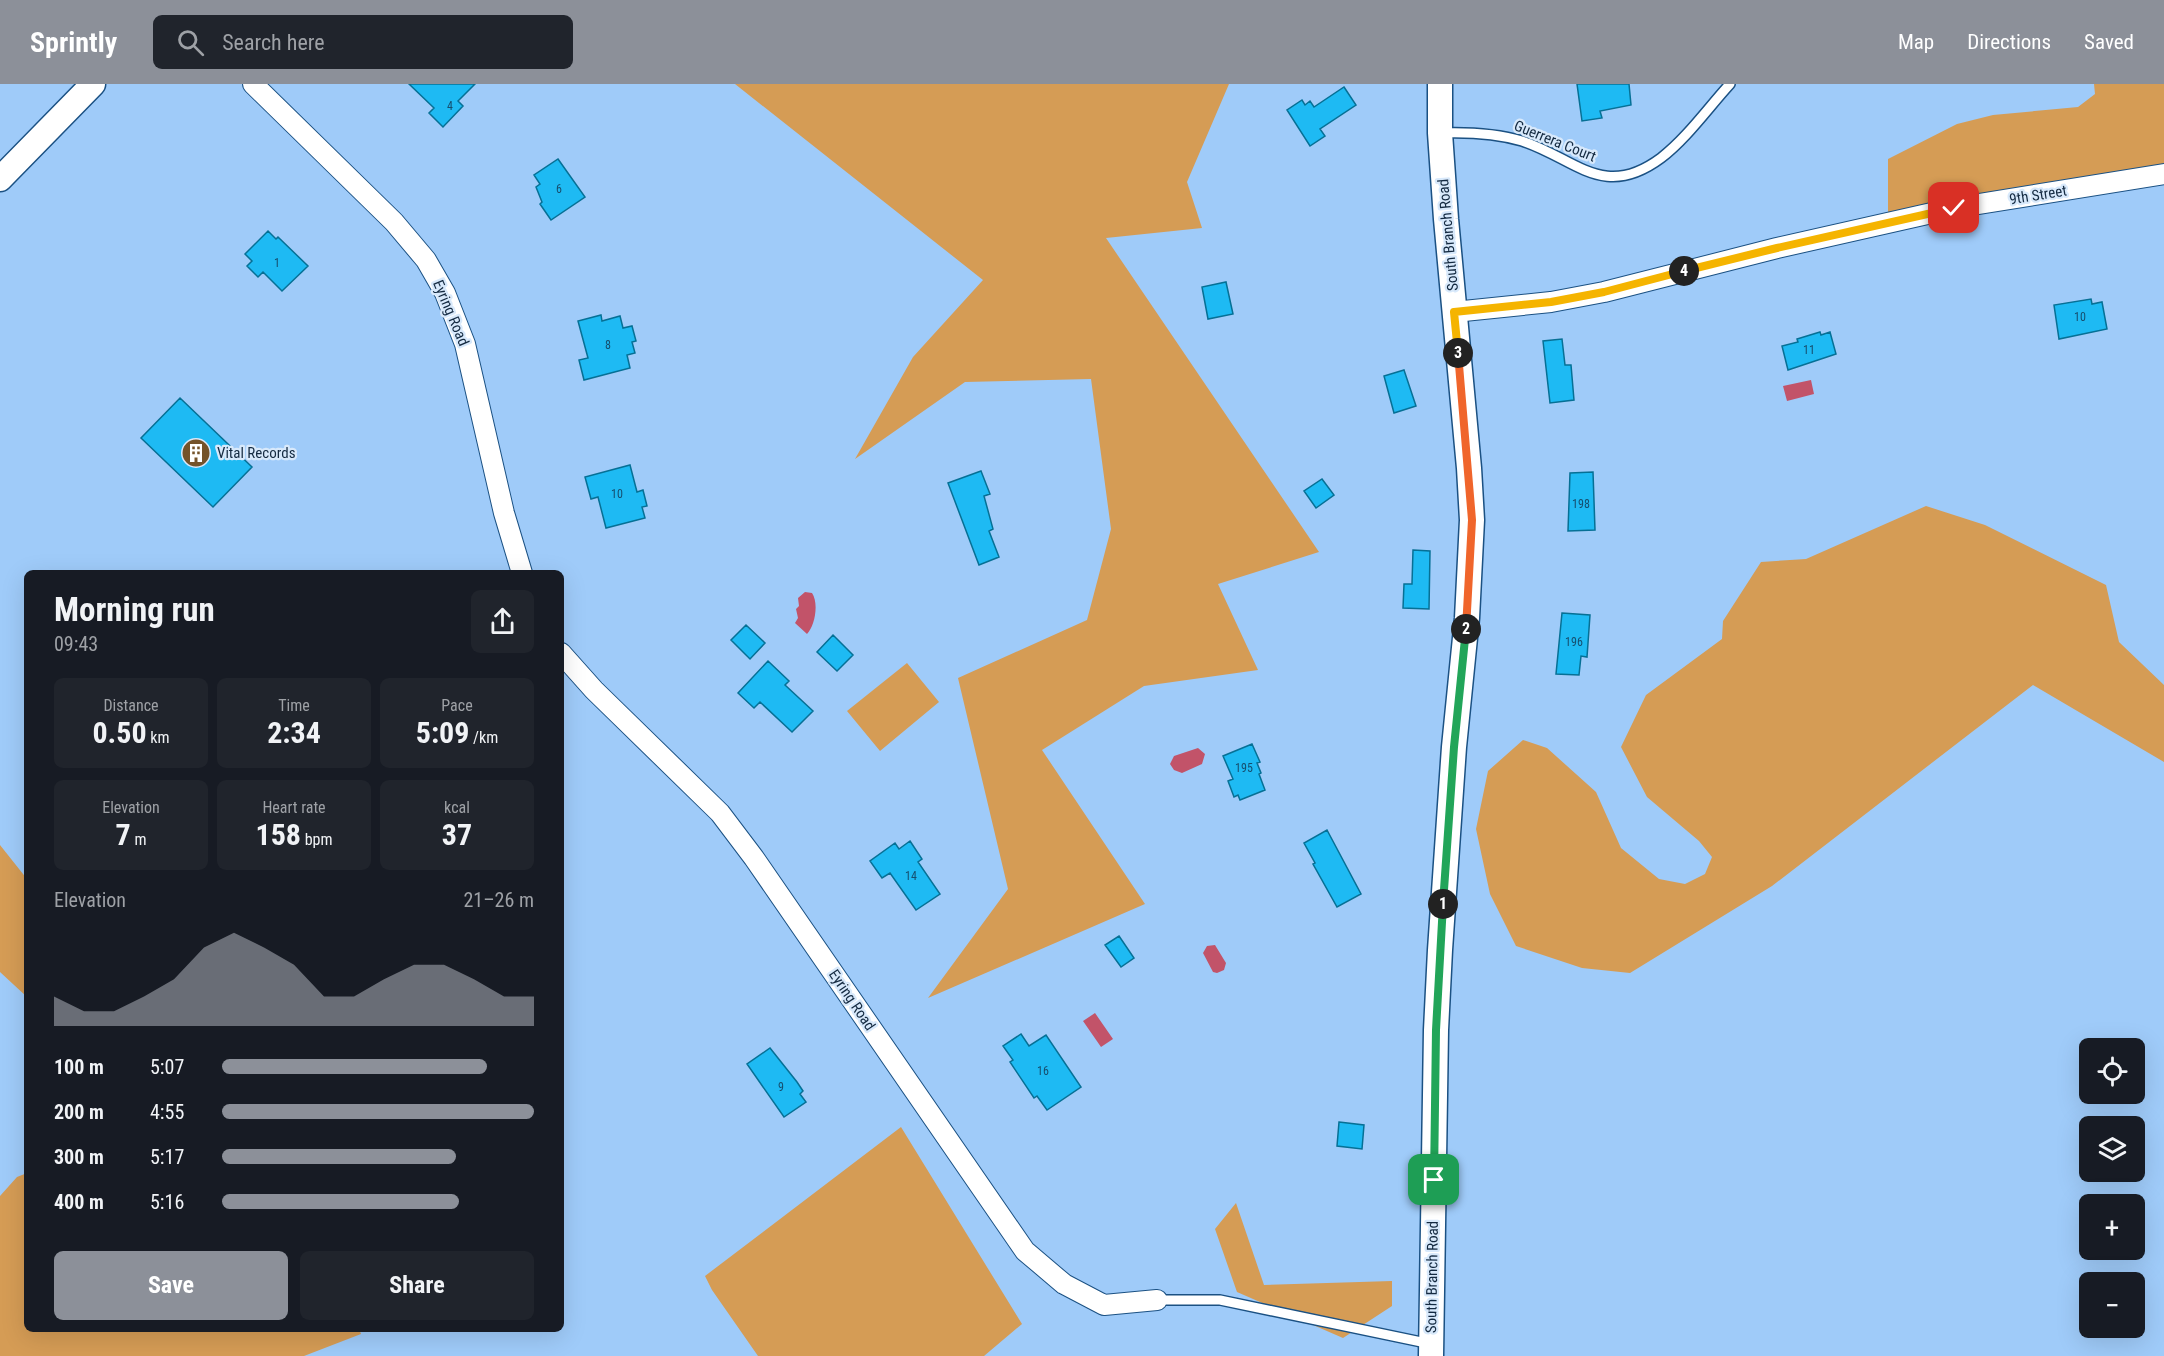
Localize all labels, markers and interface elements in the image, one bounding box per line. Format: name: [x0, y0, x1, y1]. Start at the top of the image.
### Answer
search box: [153, 15, 573, 69]
text: Sprintly: [30, 26, 117, 59]
icon: search: [174, 26, 207, 59]
text: Search here: [222, 30, 325, 55]
text: Map: [1898, 30, 1934, 54]
text: Directions: [1967, 30, 2051, 54]
text: Saved: [2084, 30, 2134, 54]
house number: 4: [447, 99, 453, 113]
street label: Guerrera Court: [1511, 116, 1599, 166]
street label: South Branch Road: [1434, 178, 1462, 292]
house number: 6: [556, 182, 562, 196]
pin: [1928, 182, 1979, 233]
street label: 9th Street: [2008, 182, 2068, 208]
icon: check: [1937, 191, 1970, 224]
house number: 1: [274, 256, 280, 270]
pin: 4: [1669, 256, 1699, 286]
text: 4: [1680, 261, 1688, 280]
street label: Eyring Road: [429, 277, 473, 349]
house number: 10: [2074, 310, 2086, 324]
house number: 8: [605, 338, 611, 352]
pin: 3: [1443, 338, 1473, 368]
text: 3: [1454, 343, 1462, 362]
house number: 11: [1803, 343, 1815, 357]
building icon: Vital Records: [180, 437, 212, 469]
place label: Vital Records: [217, 444, 296, 462]
house number: 10: [611, 487, 623, 501]
house number: 198: [1572, 497, 1590, 511]
text: Morning run: [54, 590, 215, 629]
button: share: [471, 590, 534, 653]
pin: 2: [1451, 614, 1481, 644]
text: 2: [1462, 619, 1470, 638]
text: 09:43: [54, 632, 98, 656]
house number: 196: [1565, 635, 1583, 649]
text: Distance: [103, 696, 159, 715]
text: Time: [278, 696, 310, 715]
text: Pace: [441, 696, 473, 715]
text: 0.50: [92, 715, 147, 750]
text: 2:34: [267, 715, 321, 750]
text: 5:09: [416, 715, 469, 750]
text: km: [147, 728, 170, 747]
text: /km: [469, 728, 498, 747]
house number: 195: [1235, 761, 1253, 775]
text: Elevation: [102, 798, 160, 817]
text: Heart rate: [262, 798, 326, 817]
text: kcal: [444, 798, 470, 817]
text: 7: [116, 817, 131, 852]
text: 158: [256, 817, 301, 852]
text: 37: [442, 817, 472, 852]
text: m: [131, 830, 146, 849]
text: bpm: [301, 830, 332, 849]
house number: 14: [905, 869, 917, 883]
text: Elevation: [54, 888, 126, 912]
text: 21–26 m: [463, 888, 534, 912]
pin: 1: [1428, 889, 1458, 919]
text: 1: [1439, 894, 1447, 913]
street label: Eyring Road: [825, 966, 879, 1034]
map controls: [2079, 1038, 2145, 1338]
button: locate: [2079, 1038, 2145, 1104]
text: 100 m: [54, 1055, 104, 1079]
text: 5:07: [150, 1055, 184, 1079]
house number: 16: [1037, 1064, 1049, 1078]
house number: 9: [778, 1080, 784, 1094]
text: 200 m: [54, 1100, 104, 1124]
text: 4:55: [150, 1100, 184, 1124]
button: layers: [2079, 1116, 2145, 1182]
text: 300 m: [54, 1145, 104, 1169]
text: 5:17: [150, 1145, 184, 1169]
pin: [1408, 1154, 1459, 1205]
icon: arrive: [1417, 1163, 1450, 1196]
text: 400 m: [54, 1190, 104, 1214]
text: 5:16: [150, 1190, 184, 1214]
button: +: [2079, 1194, 2145, 1260]
street label: South Branch Road: [1422, 1221, 1442, 1333]
button: Save: [54, 1251, 288, 1320]
button: Share: [300, 1251, 534, 1320]
button: −: [2079, 1272, 2145, 1338]

